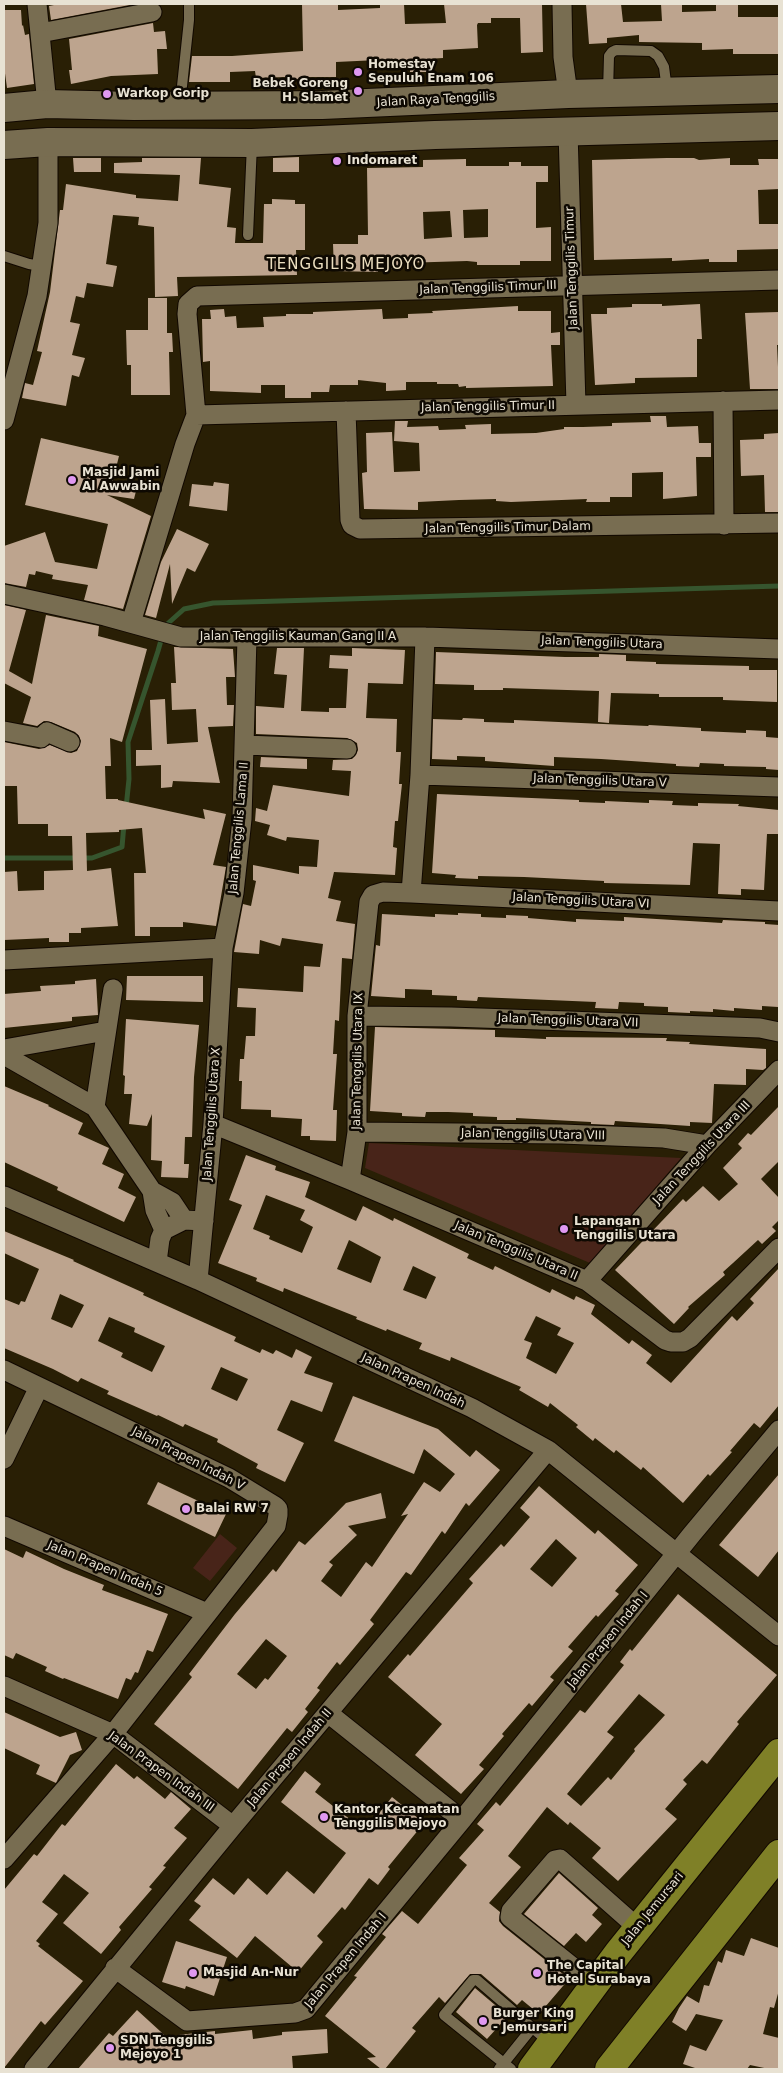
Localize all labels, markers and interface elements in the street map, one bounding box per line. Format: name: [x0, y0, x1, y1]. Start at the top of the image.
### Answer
place label: Homestay Sepuluh Enam 106: [368, 58, 494, 86]
marker: Homestay Sepuluh Enam 106: [352, 66, 364, 78]
place label: Bebek Goreng H. Slamet: [253, 77, 348, 105]
marker: Bebek Goreng H. Slamet: [352, 85, 364, 97]
place label: Warkop Gorip: [117, 87, 209, 101]
marker: Warkop Gorip: [101, 88, 113, 100]
street label: Jalan Raya Tenggilis: [376, 90, 496, 110]
place label: Indomaret: [347, 154, 417, 168]
marker: Indomaret: [331, 155, 343, 167]
street label: Jalan Tenggilis Timur: [563, 206, 581, 330]
district label: TENGGILIS MEJOYO: [265, 256, 427, 274]
street label: Jalan Tenggilis Timur III: [419, 278, 557, 298]
street label: Jalan Tenggilis Timur II: [421, 399, 555, 415]
place label: Masjid Jami Al Awwabin: [82, 466, 160, 494]
marker: Masjid Jami Al Awwabin: [66, 474, 78, 486]
street label: Jalan Tenggilis Timur Dalam: [425, 519, 591, 537]
street label: Jalan Tenggilis Kauman Gang II A: [200, 630, 396, 644]
street label: Jalan Tenggilis Utara: [541, 634, 663, 652]
street label: Jalan Tenggilis Lama II: [226, 761, 252, 895]
street label: Jalan Tenggilis Utara V: [533, 771, 667, 791]
street label: Jalan Tenggilis Utara VI: [512, 890, 650, 912]
street label: Jalan Tenggilis Utara IX: [350, 992, 366, 1130]
street label: Jalan Tenggilis Utara VII: [497, 1011, 639, 1031]
street label: Jalan Tenggilis Utara X: [200, 1047, 224, 1181]
street label: Jalan Tenggilis Utara III: [650, 1098, 754, 1208]
street label: Jalan Tenggilis Utara VIII: [461, 1127, 605, 1143]
place label: Lapangan Tenggilis Utara: [574, 1215, 676, 1243]
street label: Jalan Tenggilis Utara II: [452, 1218, 580, 1284]
marker: Lapangan Tenggilis Utara: [558, 1223, 570, 1235]
street label: Jalan Prapen Indah: [359, 1351, 467, 1411]
street label: Jalan Prapen Indah V: [129, 1424, 247, 1494]
place label: Balai RW 7: [196, 1502, 269, 1516]
marker: Balai RW 7: [180, 1503, 192, 1515]
street label: Jalan Prapen Indah 5: [45, 1538, 165, 1600]
street label: Jalan Prapen Indah I: [565, 1589, 651, 1691]
street label: Jalan Prapen Indah II: [245, 1706, 335, 1810]
street label: Jalan Prapen Indah III: [105, 1729, 217, 1815]
place label: Kantor Kecamatan Tenggilis Mejoyo: [334, 1803, 459, 1831]
marker: Kantor Kecamatan Tenggilis Mejoyo: [318, 1811, 330, 1823]
street label: Jalan Jemursari: [619, 1869, 687, 1949]
street label: Jalan Prapen Indah I: [302, 1910, 390, 2012]
place label: The Capital Hotel Surabaya: [547, 1959, 651, 1987]
place label: Masjid An-Nur: [203, 1966, 298, 1980]
marker: Masjid An-Nur: [187, 1967, 199, 1979]
marker: The Capital Hotel Surabaya: [531, 1967, 543, 1979]
place label: Burger King - Jemursari: [493, 2007, 574, 2035]
marker: Burger King - Jemursari: [477, 2015, 489, 2027]
place label: SDN Tenggilis Mejoyo 1: [120, 2034, 213, 2062]
marker: SDN Tenggilis Mejoyo 1: [104, 2042, 116, 2054]

